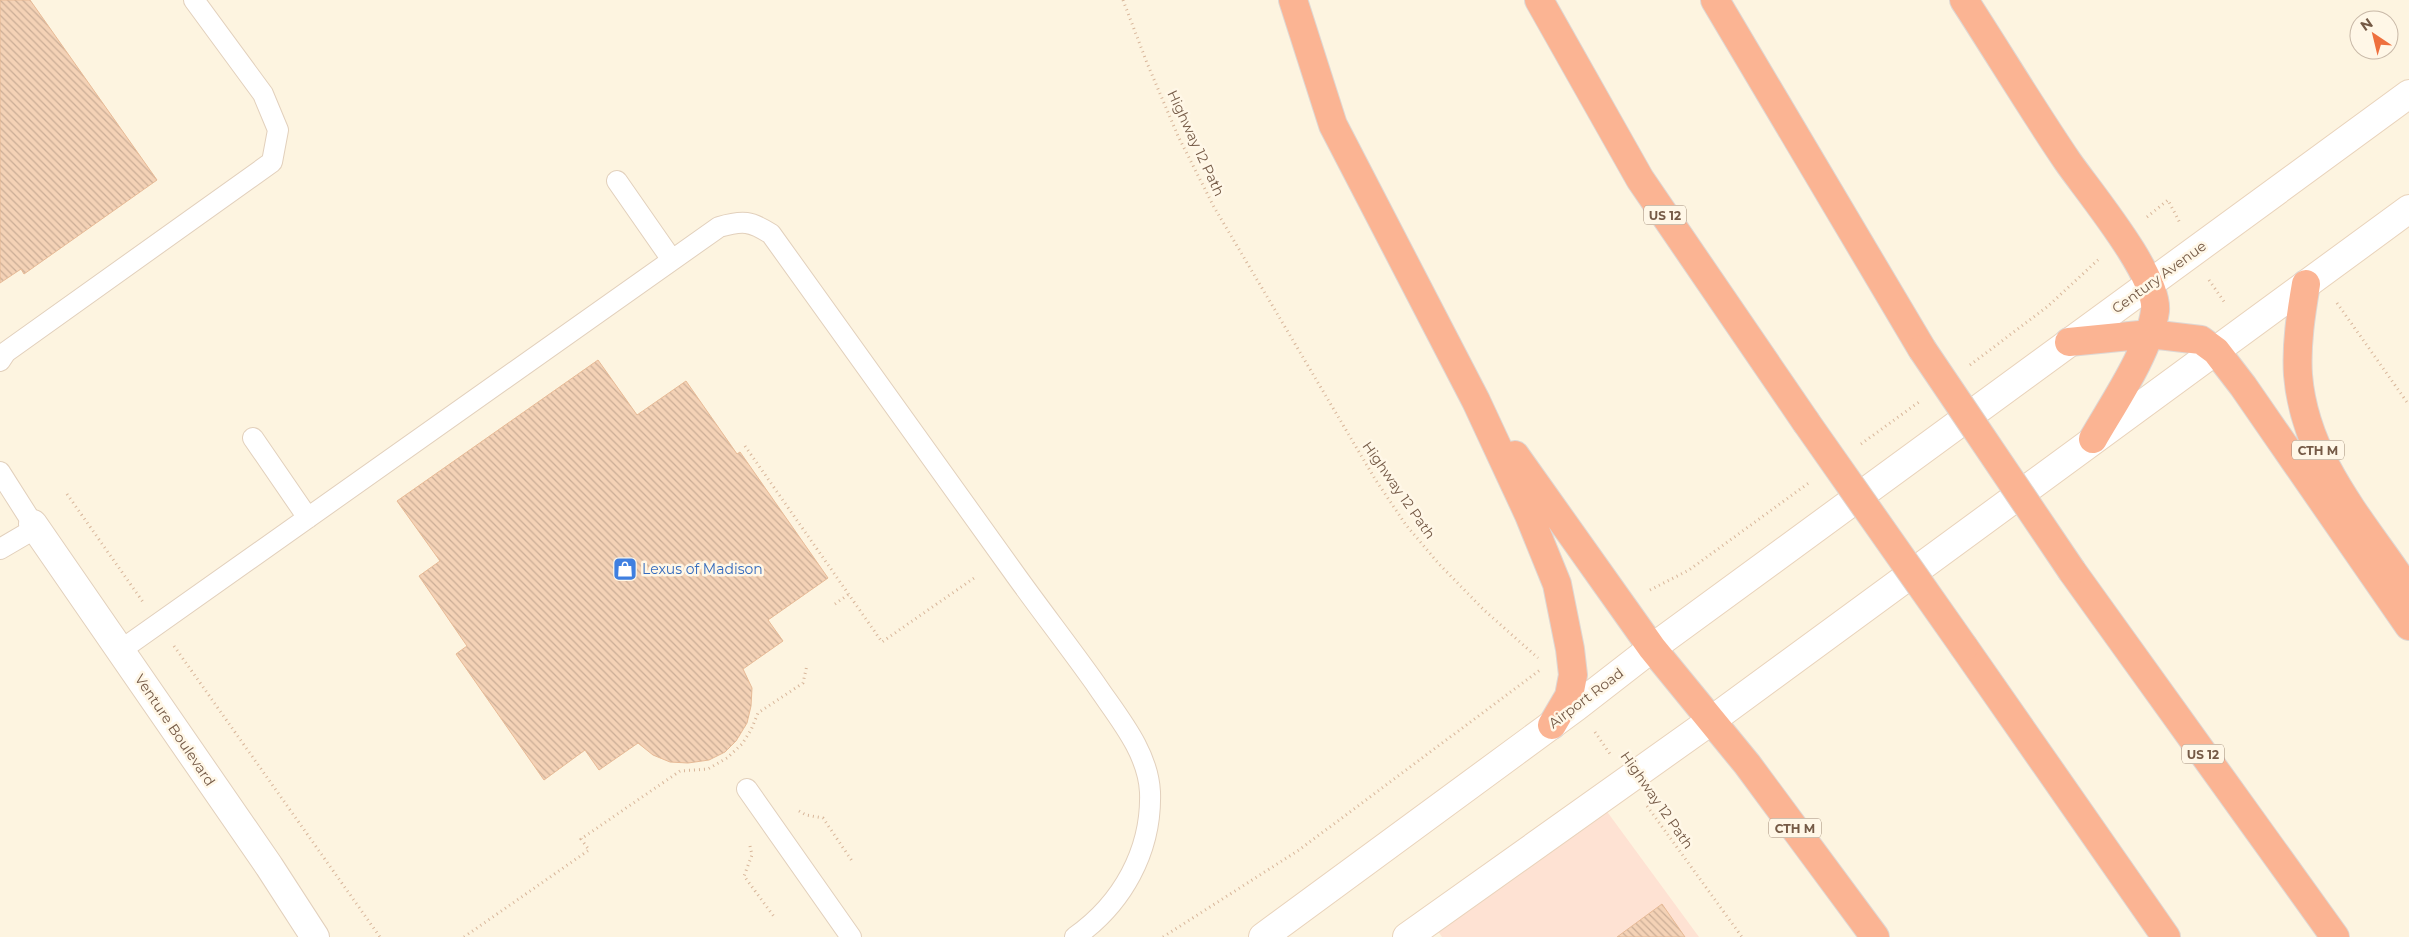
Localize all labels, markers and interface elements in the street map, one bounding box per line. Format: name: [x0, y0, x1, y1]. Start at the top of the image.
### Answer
north arrow: [2349, 10, 2399, 60]
text: N: [2357, 14, 2376, 35]
street label: Highway 12 Path: [1163, 87, 1229, 199]
road number: US 12: [1644, 206, 1686, 224]
street label: Century Avenue: [2108, 237, 2210, 317]
street label: Highway 12 Path: [1359, 438, 1439, 542]
road number: CTH M: [2292, 440, 2344, 460]
shop icon: Lexus of Madison: [612, 556, 638, 582]
place label: Lexus of Madison: [642, 560, 763, 578]
street label: Airport Road: [1545, 664, 1627, 732]
street label: Venture Boulevard: [131, 671, 219, 789]
road number: US 12: [2182, 744, 2224, 764]
street label: Highway 12 Path: [1617, 748, 1697, 852]
road number: CTH M: [1769, 818, 1821, 838]

